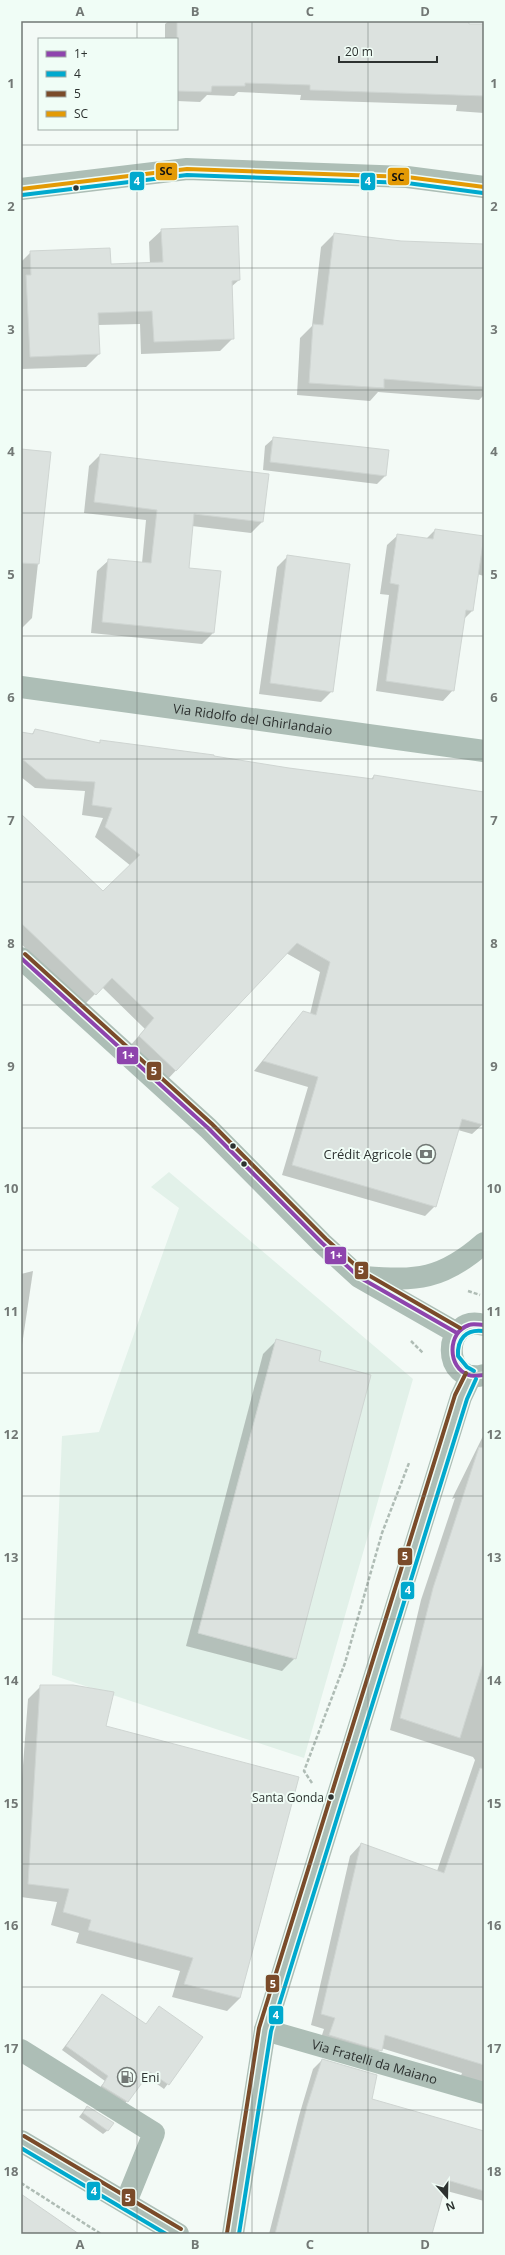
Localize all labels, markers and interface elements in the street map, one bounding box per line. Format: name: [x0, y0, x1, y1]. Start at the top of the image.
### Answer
text: A: [76, 2, 85, 20]
text: B: [191, 2, 200, 20]
text: C: [306, 2, 314, 20]
text: D: [420, 2, 430, 20]
legend: [38, 38, 178, 130]
scale bar: [339, 38, 437, 64]
text: 20 m: [345, 43, 373, 60]
text: 1+: [74, 45, 88, 62]
text: 4: [74, 65, 81, 82]
text: 1: [7, 74, 15, 92]
text: 1: [490, 74, 498, 92]
text: 5: [74, 85, 81, 102]
text: SC: [74, 105, 89, 122]
line badge: SC: [155, 162, 178, 181]
text: SC: [159, 163, 173, 178]
line badge: SC: [387, 167, 410, 186]
text: SC: [391, 169, 405, 184]
line badge: 4: [129, 171, 145, 191]
line badge: 4: [360, 172, 376, 191]
text: 4: [134, 173, 141, 188]
text: 4: [365, 173, 372, 188]
unlabelled marker: [71, 183, 81, 193]
text: 2: [7, 197, 15, 215]
text: 2: [490, 197, 498, 215]
text: 3: [7, 320, 15, 338]
text: 3: [490, 320, 498, 338]
text: 4: [7, 442, 15, 460]
text: 4: [490, 442, 498, 460]
text: 5: [7, 565, 15, 583]
text: 5: [490, 565, 498, 583]
text: 6: [7, 688, 15, 706]
text: 6: [490, 688, 498, 706]
street label: Via Ridolfo del Ghirlandaio: [172, 699, 334, 739]
text: 7: [7, 811, 15, 829]
text: 7: [490, 811, 498, 829]
text: 8: [7, 934, 15, 952]
text: 8: [490, 934, 498, 952]
line badge: 1+: [116, 1046, 139, 1065]
text: 1+: [122, 1047, 134, 1062]
text: 9: [7, 1057, 15, 1075]
text: 9: [490, 1057, 498, 1075]
line badge: 5: [146, 1061, 162, 1081]
text: 5: [151, 1063, 157, 1078]
unlabelled marker: [228, 1141, 238, 1151]
bank icon: Crédit Agricole: [415, 1143, 437, 1165]
place label: Crédit Agricole: [323, 1145, 412, 1163]
unlabelled marker: [239, 1159, 249, 1169]
text: 10: [4, 1179, 18, 1197]
text: 10: [487, 1179, 501, 1197]
line badge: 1+: [324, 1246, 347, 1265]
text: 1+: [330, 1247, 342, 1262]
line badge: 5: [354, 1261, 369, 1280]
text: 5: [358, 1262, 364, 1277]
text: 11: [4, 1302, 18, 1320]
text: 11: [487, 1302, 501, 1320]
text: 12: [4, 1425, 19, 1443]
text: 12: [487, 1425, 502, 1443]
line badge: 5: [397, 1547, 413, 1566]
text: 13: [4, 1548, 18, 1566]
text: 5: [402, 1548, 408, 1563]
text: 13: [487, 1548, 501, 1566]
line badge: 4: [400, 1581, 415, 1600]
text: 4: [405, 1582, 412, 1597]
text: 14: [4, 1671, 19, 1689]
text: 14: [487, 1671, 502, 1689]
place label: Santa Gonda: [252, 1789, 324, 1806]
marker: Santa Gonda: [326, 1792, 336, 1802]
text: 15: [4, 1794, 18, 1812]
text: 15: [487, 1794, 501, 1812]
text: 16: [4, 1916, 19, 1934]
text: 16: [487, 1916, 502, 1934]
line badge: 5: [265, 1974, 280, 1993]
text: 5: [270, 1976, 276, 1991]
line badge: 4: [268, 2005, 284, 2025]
text: 4: [273, 2007, 280, 2022]
street label: Via Fratelli da Maiano: [310, 2035, 440, 2088]
text: 17: [4, 2039, 19, 2057]
text: 17: [487, 2039, 502, 2057]
fuel station icon: Eni: [116, 2066, 138, 2088]
place label: Eni: [141, 2068, 159, 2086]
text: 18: [4, 2162, 18, 2180]
text: 18: [487, 2162, 501, 2180]
north arrow: [427, 2177, 467, 2217]
line badge: 4: [86, 2181, 101, 2201]
text: 4: [91, 2183, 98, 2198]
line badge: 5: [121, 2188, 136, 2207]
text: 5: [125, 2190, 131, 2205]
text: N: [444, 2198, 457, 2215]
text: A: [76, 2235, 85, 2253]
text: B: [191, 2235, 200, 2253]
text: C: [306, 2235, 314, 2253]
text: D: [420, 2235, 430, 2253]

